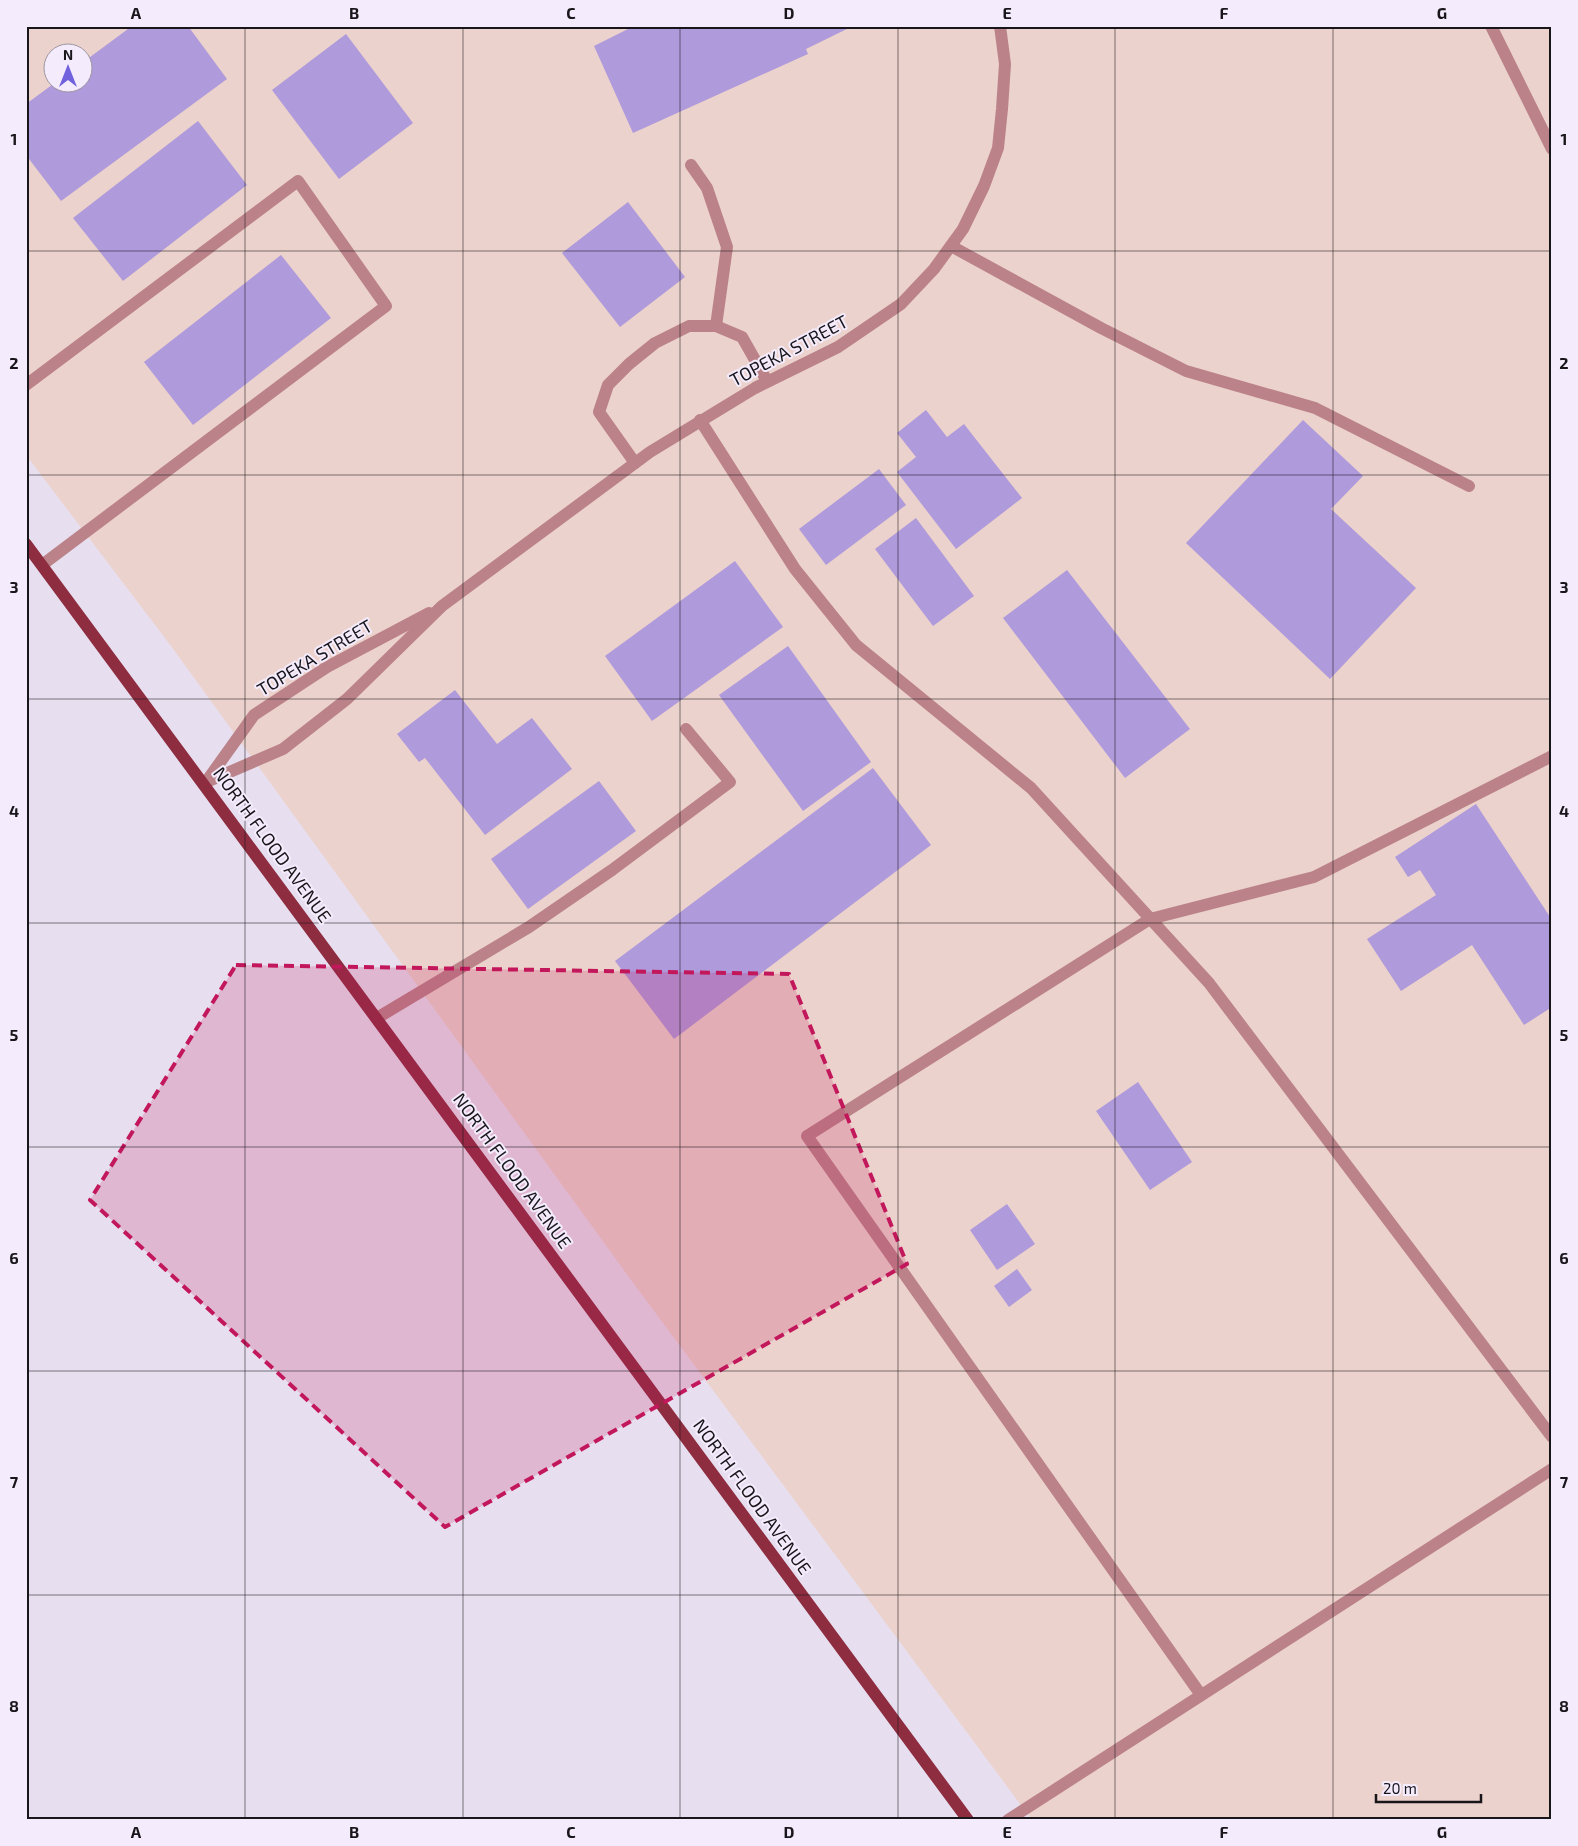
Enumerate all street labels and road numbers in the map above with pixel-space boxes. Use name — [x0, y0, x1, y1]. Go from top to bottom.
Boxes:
street label: TOPEKA STREET — [726, 309, 852, 390]
street label: TOPEKA STREET — [253, 614, 377, 700]
street label: NORTH FLOOD AVENUE — [209, 762, 337, 926]
street label: NORTH FLOOD AVENUE — [449, 1088, 577, 1252]
street label: NORTH FLOOD AVENUE — [689, 1414, 817, 1578]

